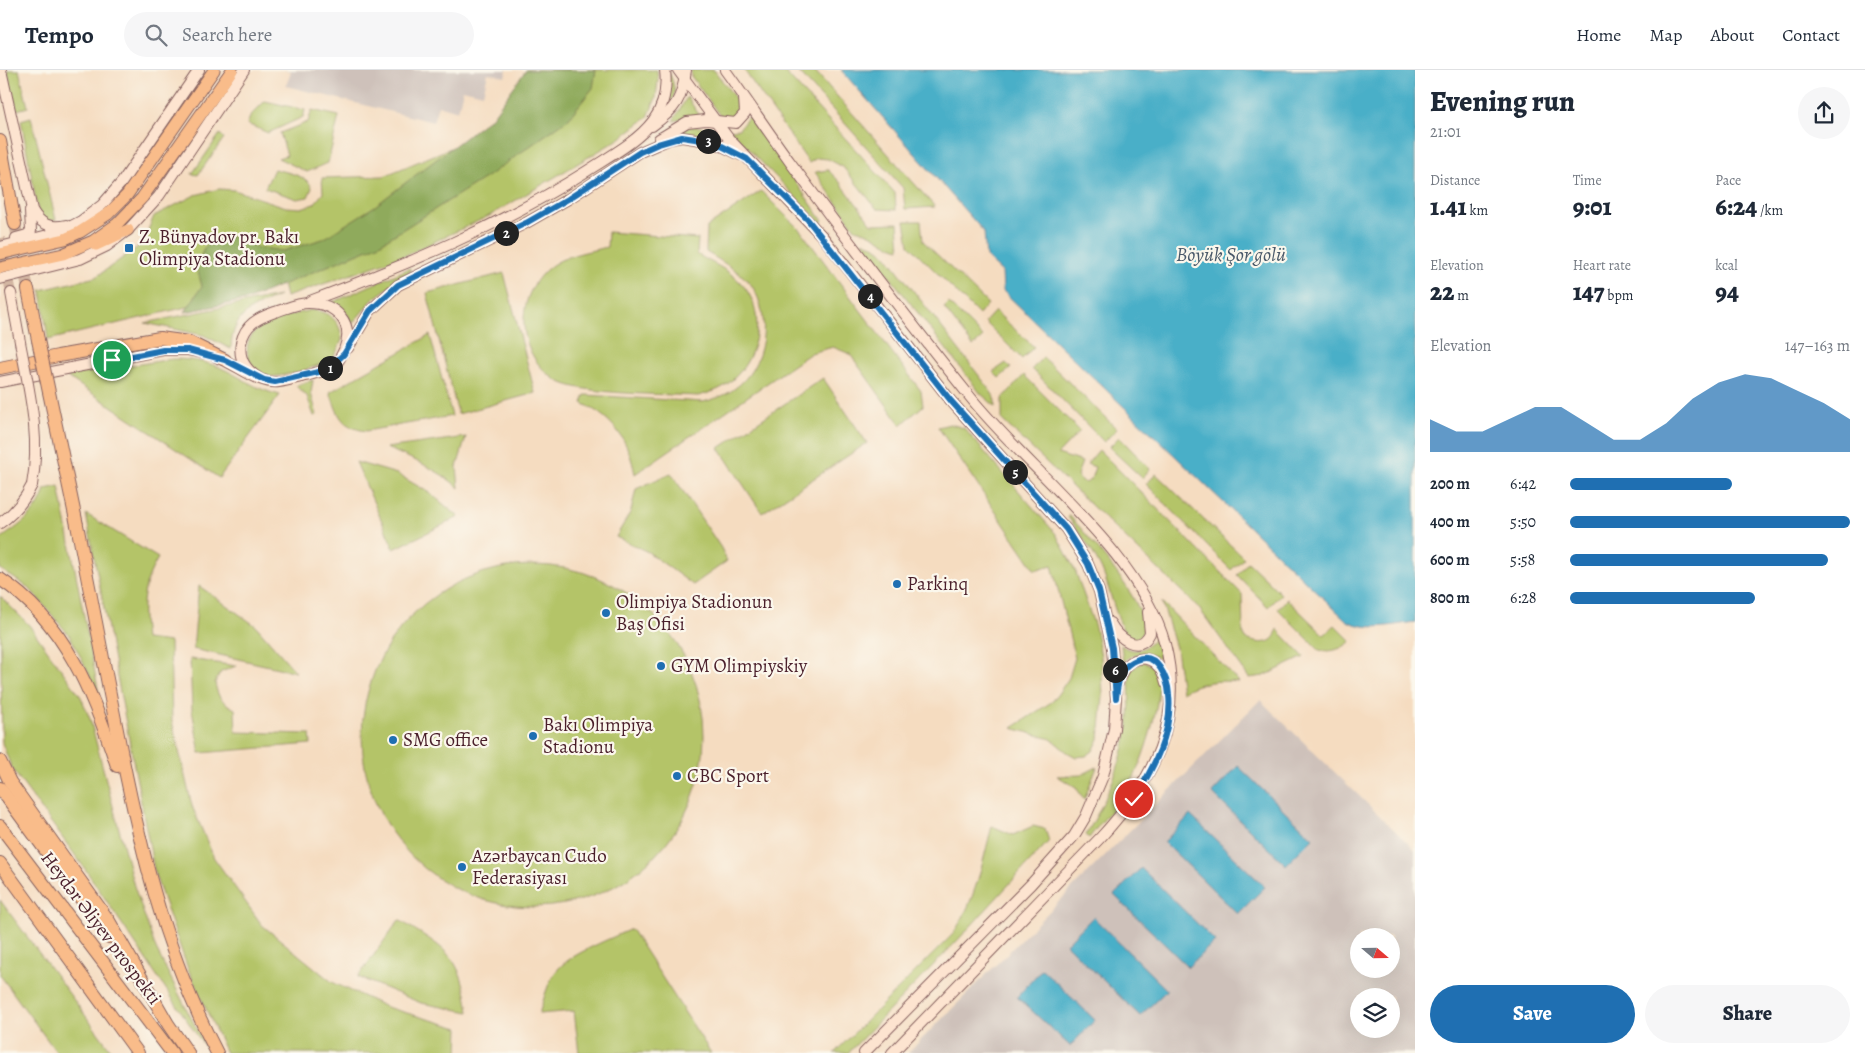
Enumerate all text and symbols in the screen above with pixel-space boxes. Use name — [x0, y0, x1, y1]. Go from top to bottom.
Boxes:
search box — [124, 12, 474, 57]
text: Tempo — [25, 19, 94, 51]
icon: search — [142, 21, 170, 49]
text: Search here — [182, 22, 272, 48]
text: Home — [1576, 23, 1621, 47]
text: Map — [1649, 23, 1682, 47]
text: About — [1710, 23, 1754, 47]
text: Contact — [1782, 23, 1840, 47]
text: Evening run — [1430, 83, 1575, 121]
button: share — [1798, 87, 1850, 139]
text: 21:01 — [1430, 121, 1461, 143]
pin: 3 — [696, 128, 720, 154]
text: 3 — [705, 132, 712, 151]
text: Distance — [1430, 171, 1480, 190]
text: Time — [1573, 171, 1602, 190]
text: Pace — [1715, 171, 1741, 190]
text: 1.41 — [1430, 190, 1467, 224]
text: 9:01 — [1573, 190, 1612, 224]
text: 6:24 — [1715, 190, 1757, 224]
text: km — [1467, 201, 1488, 220]
text: /km — [1757, 201, 1783, 220]
pin: 2 — [494, 220, 518, 246]
place label: Z. Bünyadov pr. Bakı Olimpiya Stadionu — [139, 224, 299, 272]
text: 2 — [503, 224, 510, 243]
water label: Böyük Şor gölü — [1176, 241, 1286, 268]
marker: Z. Bünyadov pr. Bakı Olimpiya Stadionu — [123, 242, 135, 254]
text: Elevation — [1430, 256, 1484, 275]
text: Heart rate — [1573, 256, 1631, 275]
text: kcal — [1715, 256, 1738, 275]
text: 22 — [1430, 275, 1454, 309]
text: 147 — [1573, 275, 1605, 309]
text: 94 — [1715, 275, 1739, 309]
pin: 4 — [858, 284, 882, 308]
text: m — [1454, 286, 1469, 305]
text: bpm — [1605, 286, 1633, 305]
text: 4 — [867, 287, 874, 306]
text: Elevation — [1430, 335, 1491, 357]
text: 147–163 m — [1785, 335, 1850, 357]
pin — [91, 339, 133, 381]
icon: arrive — [98, 346, 126, 374]
pin: 1 — [318, 356, 342, 380]
text: 1 — [328, 359, 333, 378]
pin: 5 — [1002, 460, 1028, 484]
text: 5 — [1013, 463, 1018, 482]
text: 200 m — [1430, 473, 1470, 495]
text: 6:42 — [1510, 473, 1536, 495]
text: 400 m — [1430, 511, 1470, 533]
text: 5:50 — [1510, 511, 1536, 533]
text: 600 m — [1430, 549, 1470, 571]
text: 5:58 — [1510, 549, 1535, 571]
place label: Parkinq — [907, 571, 968, 597]
marker: Parkinq — [891, 578, 903, 590]
text: 800 m — [1430, 587, 1470, 609]
text: 6:28 — [1510, 587, 1537, 609]
place label: Olimpiya Stadionun Baş Ofisi — [616, 589, 772, 637]
marker: Olimpiya Stadionun Baş Ofisi — [600, 607, 612, 619]
place label: GYM Olimpiyskiy — [671, 653, 808, 679]
pin: 6 — [1102, 658, 1128, 682]
marker: GYM Olimpiyskiy — [655, 660, 667, 672]
text: 6 — [1112, 661, 1119, 680]
place label: Bakı Olimpiya Stadionu — [543, 712, 653, 760]
place label: SMG office — [403, 727, 488, 753]
marker: Bakı Olimpiya Stadionu — [527, 730, 539, 742]
marker: SMG office — [387, 734, 399, 746]
place label: CBC Sport — [687, 763, 769, 789]
marker: CBC Sport — [671, 770, 683, 782]
pin — [1113, 778, 1155, 820]
icon: check — [1120, 785, 1148, 813]
place label: Azərbaycan Cudo Federasiyası — [471, 843, 607, 891]
street label: Heydər Əliyev prospekti — [35, 846, 167, 1010]
marker: Azərbaycan Cudo Federasiyası — [456, 861, 468, 873]
north arrow — [1350, 928, 1400, 978]
map controls — [1350, 928, 1400, 1038]
button: Save — [1430, 985, 1635, 1043]
button: Share — [1645, 985, 1850, 1043]
button: layers — [1350, 988, 1400, 1038]

